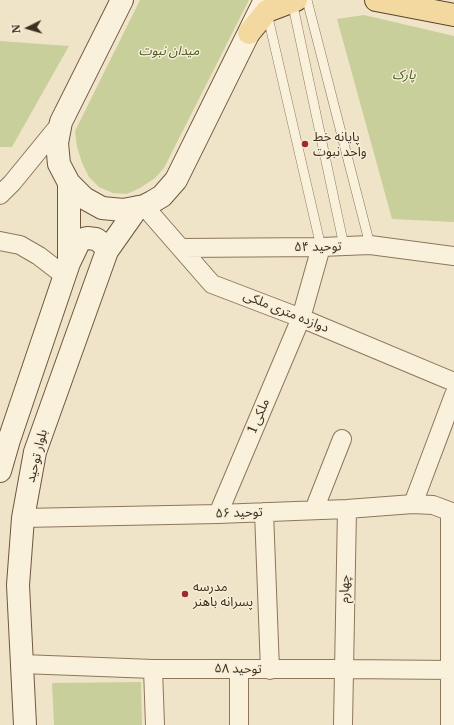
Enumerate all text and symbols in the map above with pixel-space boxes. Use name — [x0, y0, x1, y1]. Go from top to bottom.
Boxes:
north arrow — [8, 8, 48, 48]
text: N — [9, 24, 23, 34]
park label: میدان نبوت — [139, 43, 199, 59]
park label: پارک — [392, 67, 416, 83]
place label: پایانه خط واحد نبوت — [313, 129, 367, 160]
marker: پایانه خط واحد نبوت — [300, 139, 310, 149]
street label: توحید ۵۴ — [294, 239, 342, 255]
street label: دوازده متری ملکی — [241, 288, 331, 336]
street label: ملکی 1 — [245, 396, 273, 436]
street label: بلوار توحید — [23, 428, 51, 484]
street label: توحید ۵۶ — [215, 504, 263, 522]
street label: چهارم — [337, 575, 353, 603]
place label: مدرسه پسرانه باهنر — [193, 579, 253, 610]
marker: مدرسه پسرانه باهنر — [180, 589, 190, 599]
street label: توحید ۵۸ — [214, 661, 262, 677]

